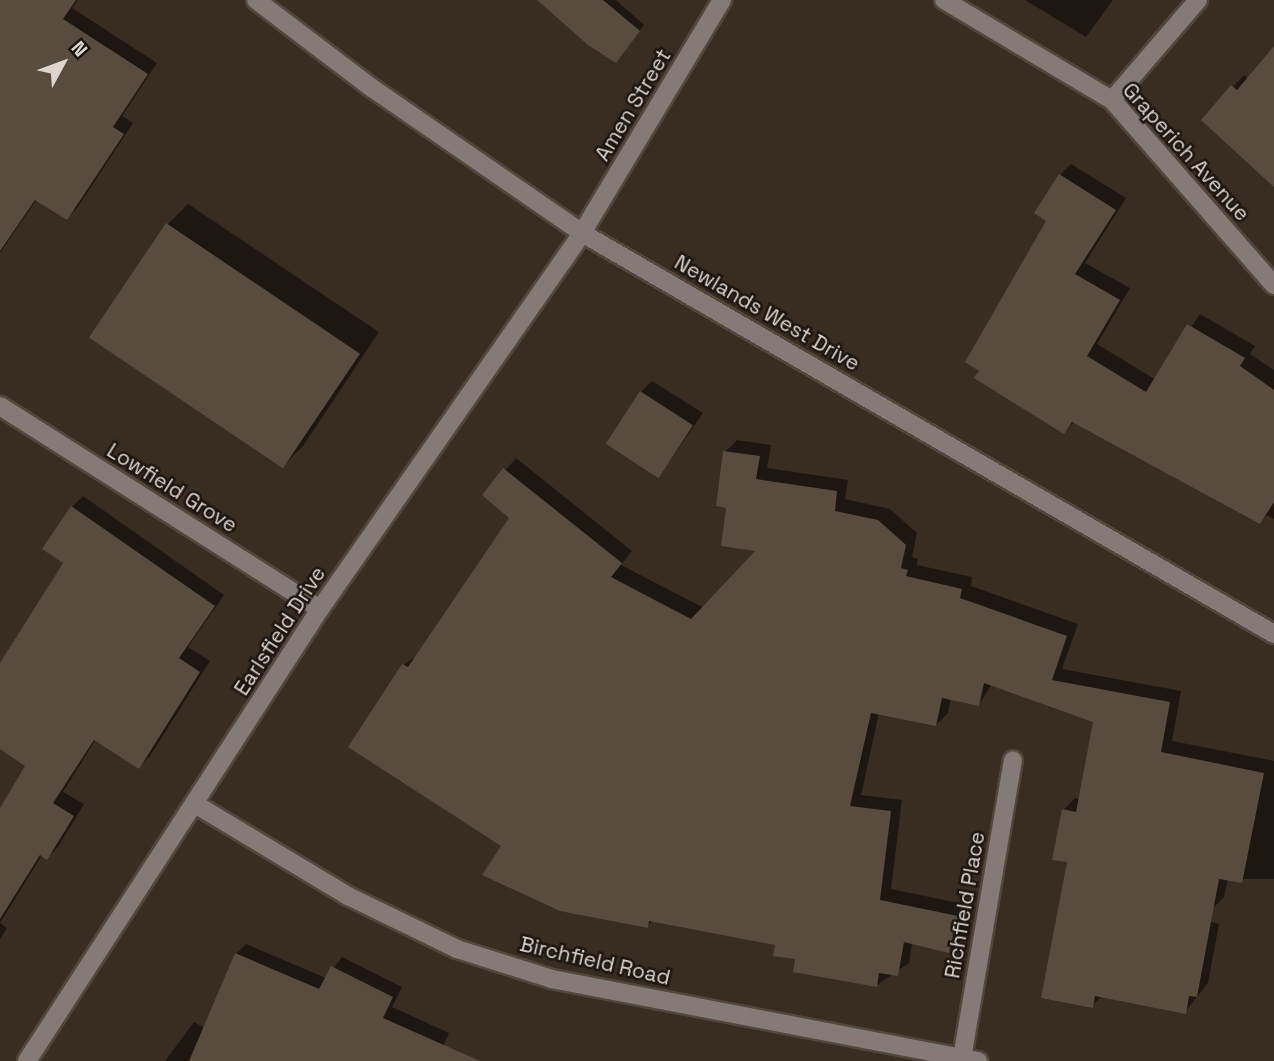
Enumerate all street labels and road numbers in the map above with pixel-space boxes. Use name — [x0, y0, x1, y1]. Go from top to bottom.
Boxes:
street label: Amen Street — [590, 44, 676, 166]
street label: Graperich Avenue — [1117, 78, 1255, 226]
street label: Newlands West Drive — [670, 250, 864, 376]
street label: Lowfield Grove — [102, 438, 242, 538]
street label: Earlsfield Drive — [229, 562, 331, 700]
street label: Richfield Place — [940, 830, 990, 980]
street label: Birchfield Road — [517, 931, 673, 991]

